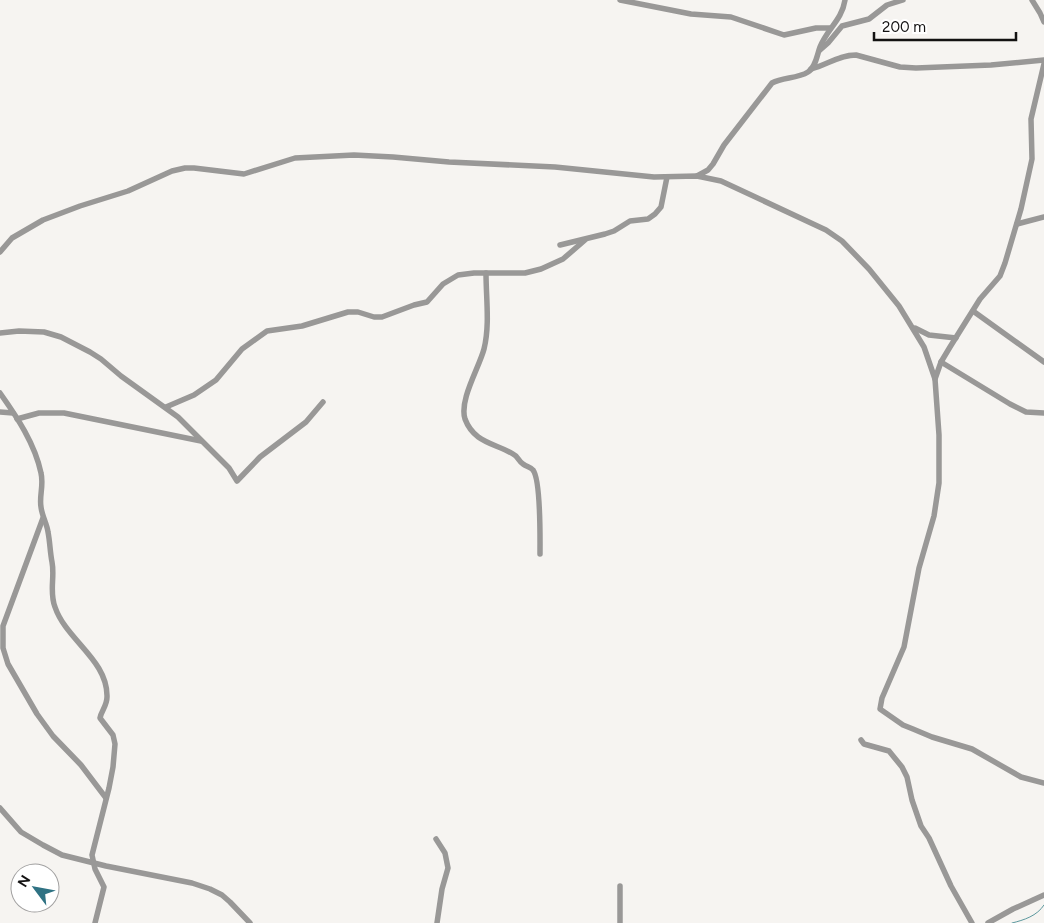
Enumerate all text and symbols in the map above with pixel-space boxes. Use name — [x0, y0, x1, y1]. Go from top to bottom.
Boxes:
scale bar — [874, 10, 1016, 42]
text: 200 m — [882, 18, 926, 36]
north arrow — [10, 863, 60, 913]
text: N — [14, 872, 34, 890]

